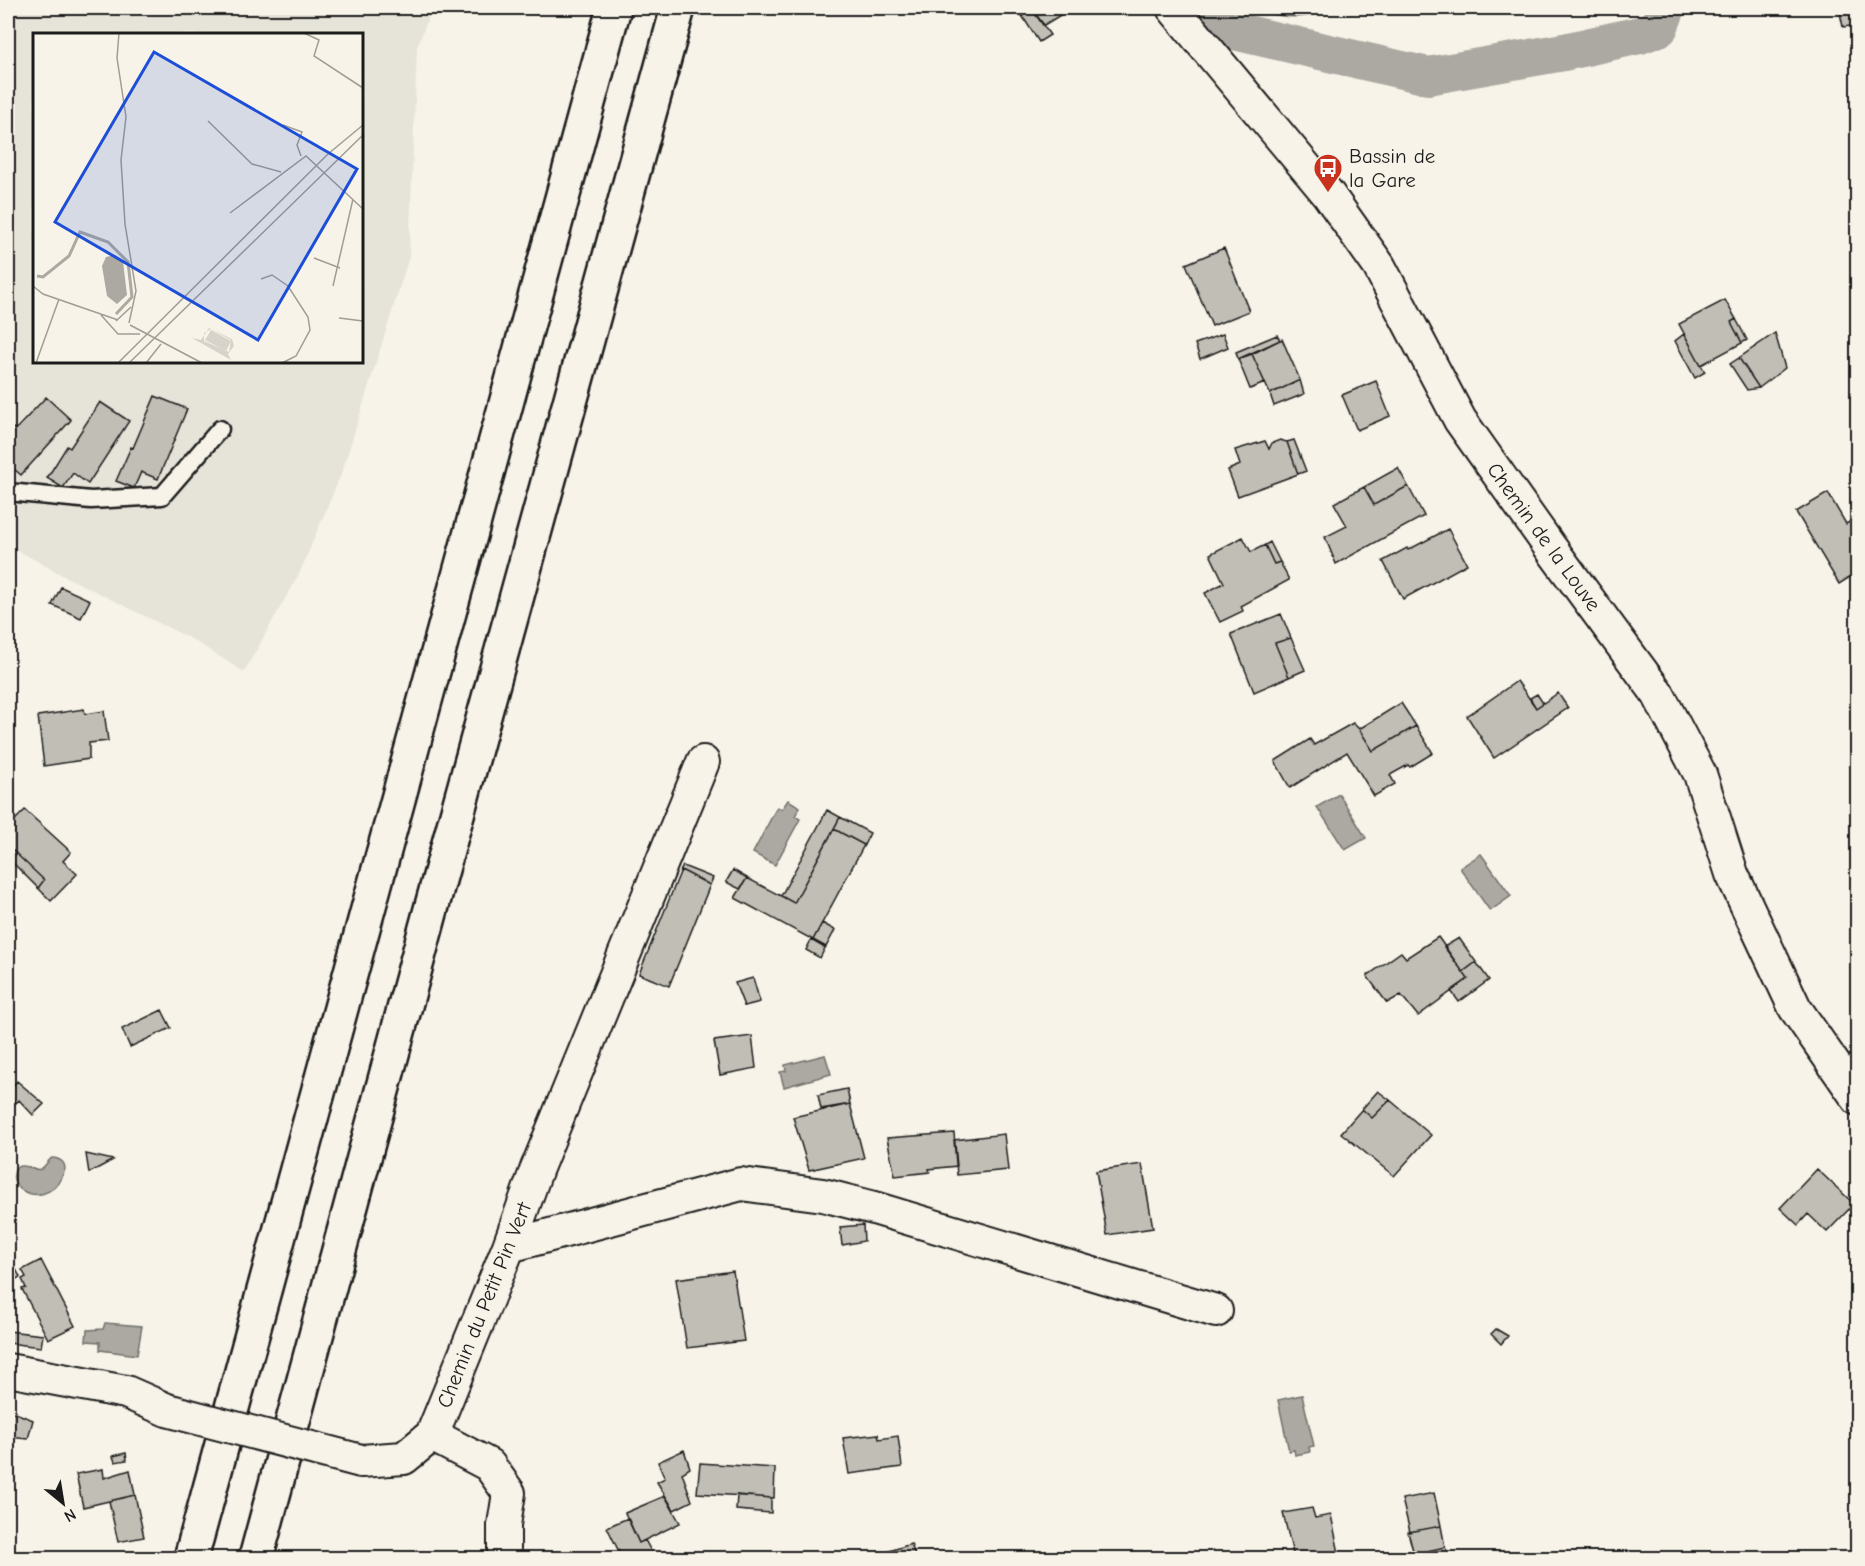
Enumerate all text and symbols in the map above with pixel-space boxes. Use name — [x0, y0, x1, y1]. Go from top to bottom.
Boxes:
inset map — [33, 33, 363, 363]
place label: Bassin de la Gare — [1349, 144, 1435, 192]
bus stop icon: Bassin de la Gare — [1312, 152, 1344, 194]
street label: Chemin de la Louve — [1482, 458, 1606, 616]
street label: Chemin du Petit Pin Vert — [432, 1198, 537, 1411]
north arrow — [33, 1473, 93, 1533]
text: N — [61, 1505, 79, 1526]

